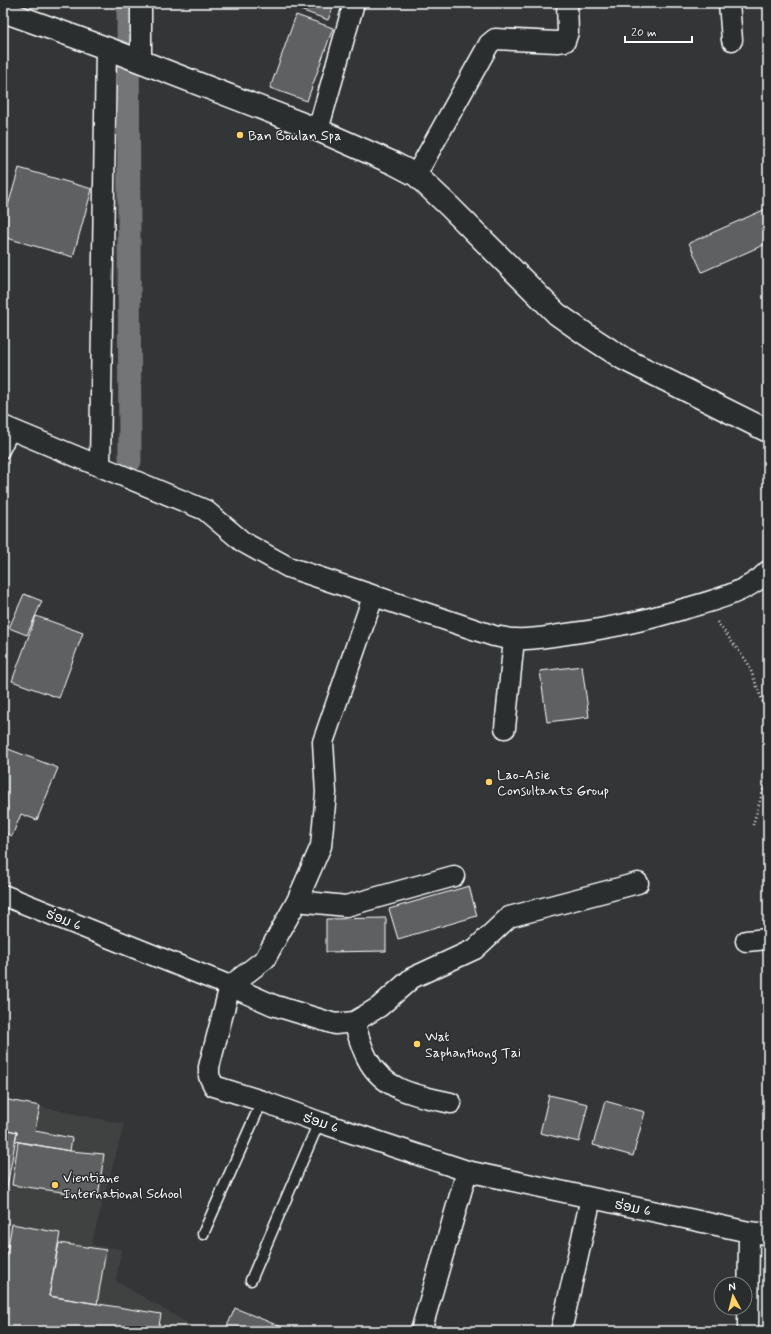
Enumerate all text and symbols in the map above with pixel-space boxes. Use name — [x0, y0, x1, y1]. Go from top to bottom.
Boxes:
scale bar — [625, 18, 692, 44]
text: 20 m — [631, 25, 657, 41]
place label: Ban Boulan Spa — [248, 127, 341, 145]
marker: Ban Boulan Spa — [235, 130, 245, 140]
place label: Lao-Asie Consultants Group — [497, 766, 609, 800]
marker: Lao-Asie Consultants Group — [484, 777, 494, 787]
street label: ຮ່ອມ 6 — [43, 905, 84, 935]
place label: Wat Saphanthong Tai — [425, 1028, 521, 1064]
marker: Wat Saphanthong Tai — [412, 1039, 422, 1049]
street label: ຮ່ອມ 6 — [300, 1108, 341, 1137]
place label: Vientiane International School — [63, 1169, 183, 1203]
marker: Vientiane International School — [50, 1180, 60, 1190]
street label: ຮ່ອມ 6 — [613, 1195, 653, 1221]
north arrow — [713, 1276, 753, 1316]
text: N — [727, 1280, 736, 1294]

